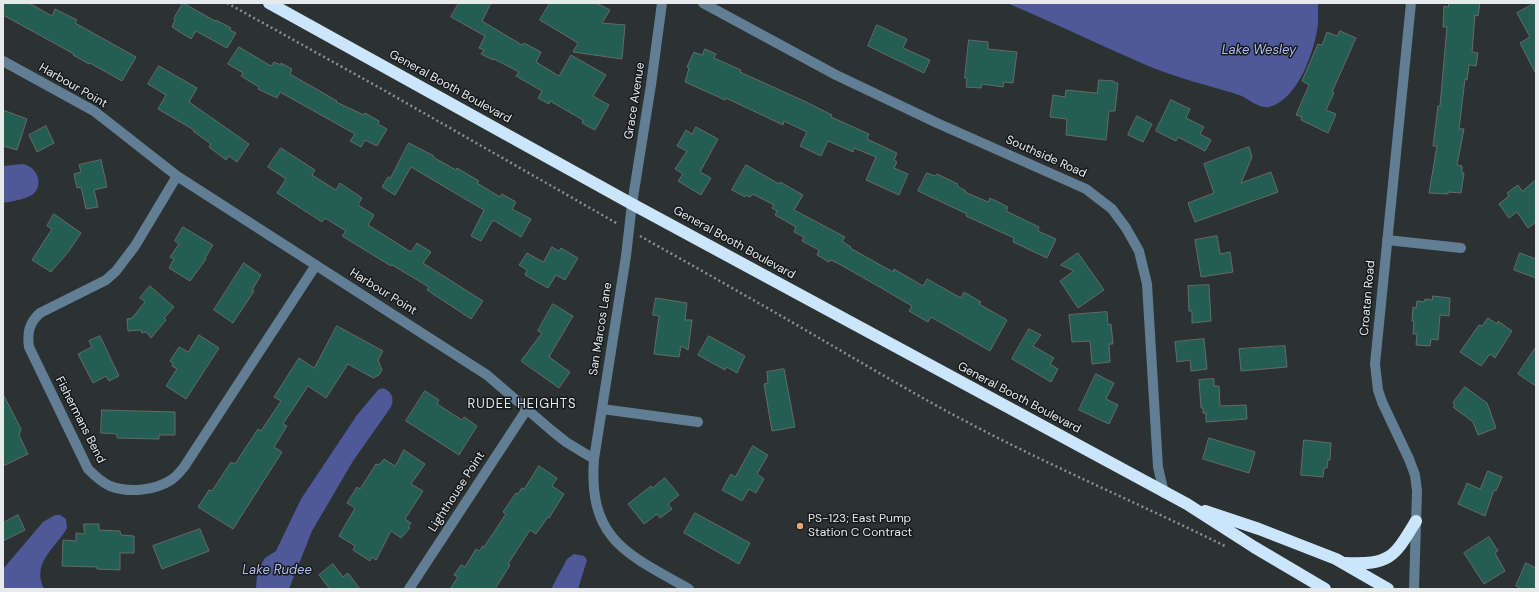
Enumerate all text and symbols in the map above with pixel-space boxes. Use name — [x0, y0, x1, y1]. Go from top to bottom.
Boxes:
water label: Lake Wesley — [1222, 43, 1296, 59]
street label: General Booth Boulevard — [386, 47, 514, 127]
street label: Harbour Point — [36, 61, 110, 111]
street label: Grace Avenue — [622, 61, 648, 141]
street label: Southside Road — [1003, 133, 1089, 181]
street label: General Booth Boulevard — [670, 203, 798, 283]
street label: Croatan Road — [1358, 260, 1378, 336]
street label: Harbour Point — [347, 266, 419, 318]
street label: San Marcos Lane — [587, 281, 615, 377]
street label: General Booth Boulevard — [955, 359, 1083, 437]
street label: Fishermans Bend — [52, 374, 108, 466]
district label: RUDEE HEIGHTS — [468, 397, 576, 413]
street label: Lighthouse Point — [426, 449, 488, 535]
place label: PS-123; East Pump Station C Contract — [808, 512, 912, 540]
marker: PS-123; East Pump Station C Contract — [795, 521, 805, 531]
water label: Lake Rudee — [242, 563, 312, 579]

